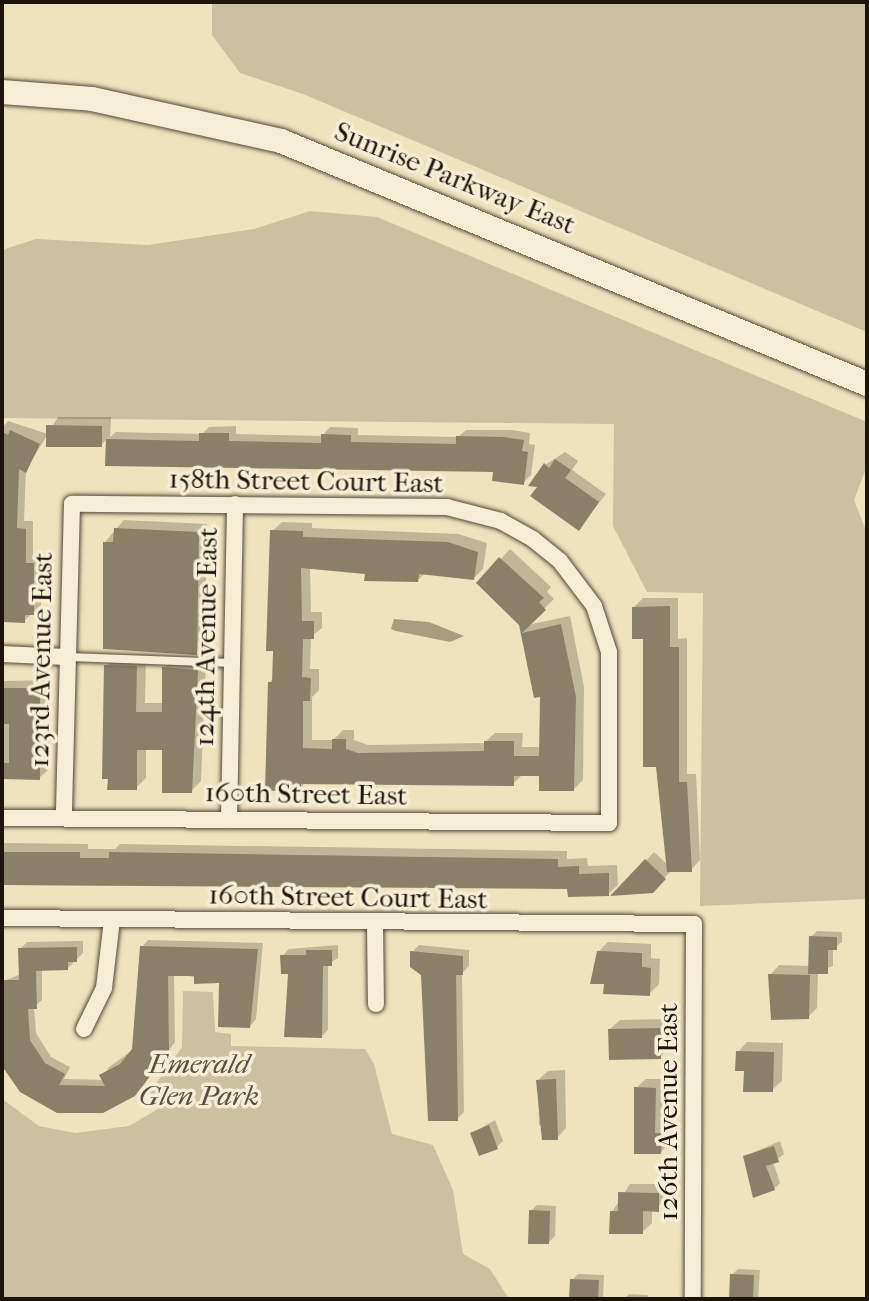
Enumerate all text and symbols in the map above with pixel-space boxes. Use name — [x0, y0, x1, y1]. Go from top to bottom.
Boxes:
street label: Sunrise Parkway East — [330, 114, 580, 242]
street label: 158th Street Court East — [168, 462, 444, 500]
street label: 124th Avenue East — [187, 527, 225, 747]
street label: 123rd Avenue East — [22, 552, 60, 768]
street label: 160th Street East — [204, 775, 408, 813]
street label: 160th Street Court East — [208, 878, 488, 916]
street label: 126th Avenue East — [651, 1003, 685, 1221]
park label: Emerald Glen Park — [139, 1047, 259, 1113]

